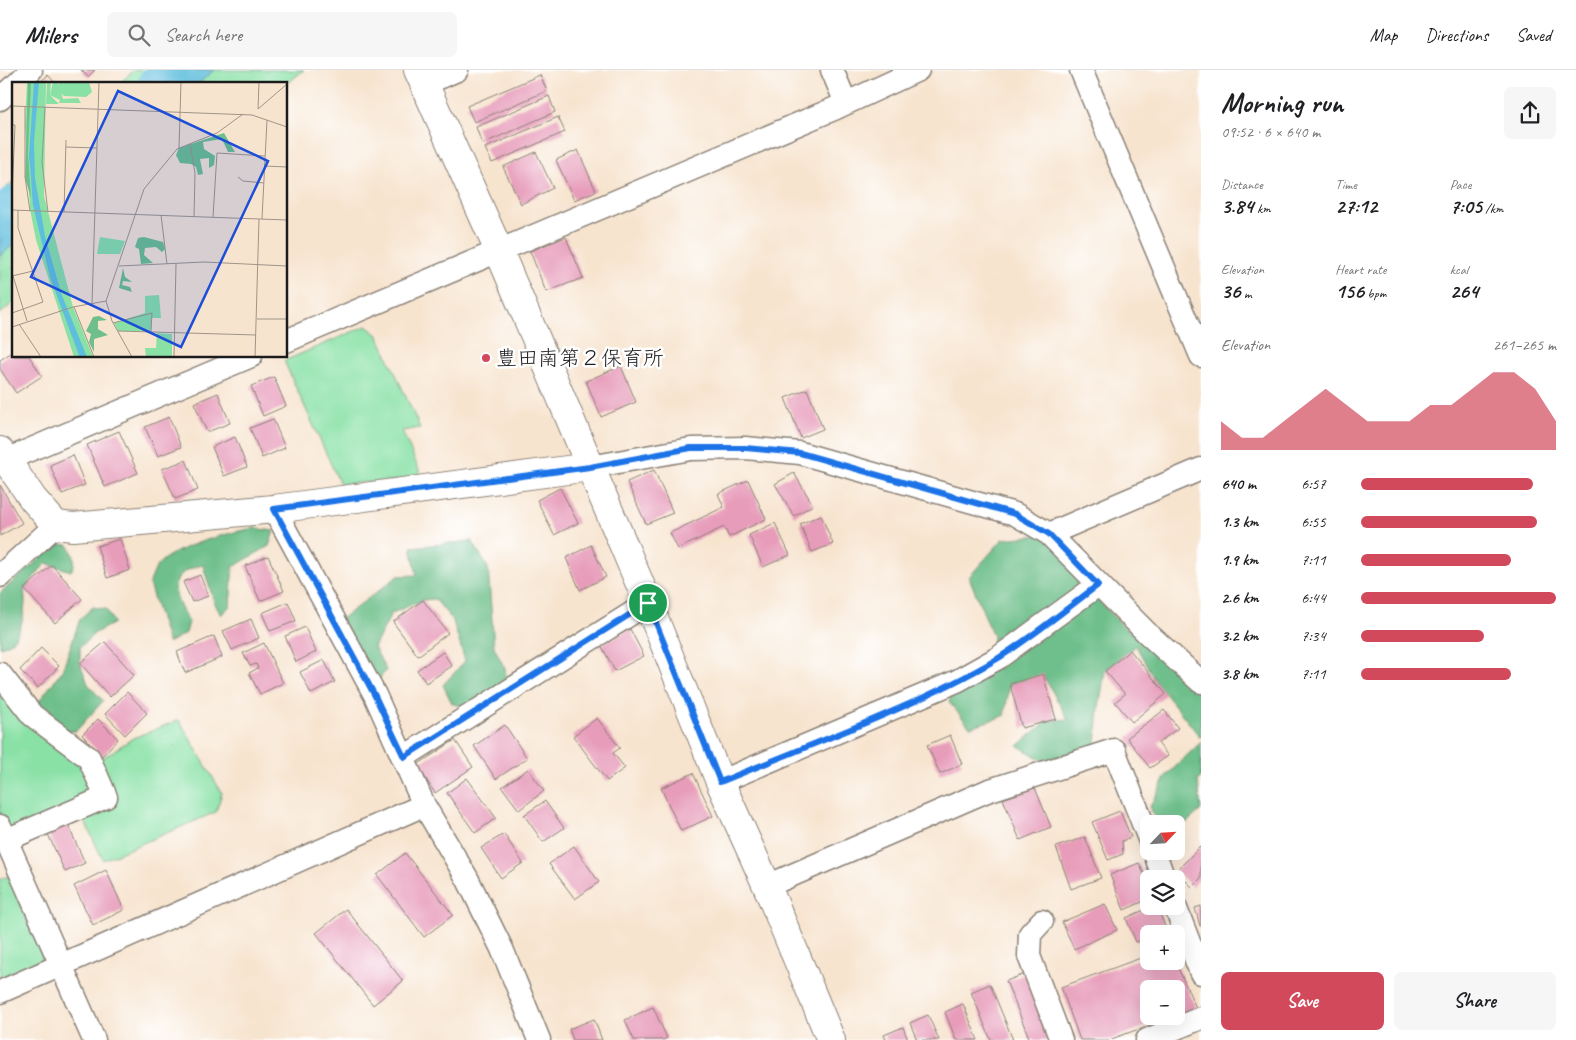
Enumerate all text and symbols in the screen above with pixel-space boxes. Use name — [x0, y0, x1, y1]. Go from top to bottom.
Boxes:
search box — [107, 12, 457, 57]
text: Milers — [25, 20, 77, 50]
icon: search — [125, 21, 153, 49]
text: Search here — [165, 23, 242, 47]
text: Map — [1370, 24, 1397, 46]
text: Directions — [1425, 24, 1488, 46]
text: Saved — [1516, 24, 1551, 46]
inset map — [12, 82, 288, 358]
text: Morning run — [1221, 85, 1343, 120]
button: share — [1504, 87, 1556, 139]
text: 09:52 · 6 × 640 m — [1221, 122, 1320, 142]
text: Distance — [1221, 176, 1263, 193]
text: Time — [1335, 176, 1357, 193]
text: Pace — [1450, 176, 1471, 193]
text: 3.84 — [1221, 193, 1254, 219]
text: 27:12 — [1335, 193, 1377, 219]
text: 7:05 — [1450, 193, 1482, 219]
text: km — [1254, 200, 1271, 217]
text: /km — [1482, 200, 1503, 217]
text: Elevation — [1221, 261, 1264, 278]
text: Heart rate — [1335, 261, 1386, 278]
text: kcal — [1450, 261, 1468, 278]
text: 36 — [1221, 278, 1240, 304]
text: 156 — [1335, 278, 1364, 304]
text: 264 — [1450, 278, 1478, 304]
text: m — [1240, 285, 1252, 302]
text: bpm — [1364, 285, 1386, 302]
text: Elevation — [1221, 335, 1270, 355]
text: 261–265 m — [1493, 335, 1556, 355]
place label: 豊田南第２保育所 — [496, 345, 664, 371]
marker: 豊田南第２保育所 — [480, 352, 492, 364]
text: 640 m — [1221, 474, 1256, 494]
text: 6:57 — [1301, 474, 1326, 494]
text: 1.3 km — [1221, 512, 1258, 532]
text: 6:55 — [1301, 512, 1326, 532]
text: 1.9 km — [1221, 550, 1258, 570]
text: 7:11 — [1301, 550, 1326, 570]
pin — [627, 582, 669, 624]
text: 2.6 km — [1221, 588, 1259, 608]
text: 6:44 — [1301, 588, 1326, 608]
icon: arrive — [634, 589, 662, 617]
text: 3.2 km — [1221, 626, 1258, 646]
text: 7:34 — [1301, 626, 1326, 646]
text: 3.8 km — [1221, 664, 1258, 684]
text: 7:11 — [1301, 664, 1326, 684]
north arrow — [1140, 815, 1185, 860]
map controls — [1140, 815, 1185, 1025]
button: layers — [1140, 870, 1185, 915]
button: + — [1140, 925, 1185, 970]
button: Save — [1221, 972, 1384, 1030]
button: Share — [1394, 972, 1556, 1030]
button: − — [1140, 980, 1185, 1025]

